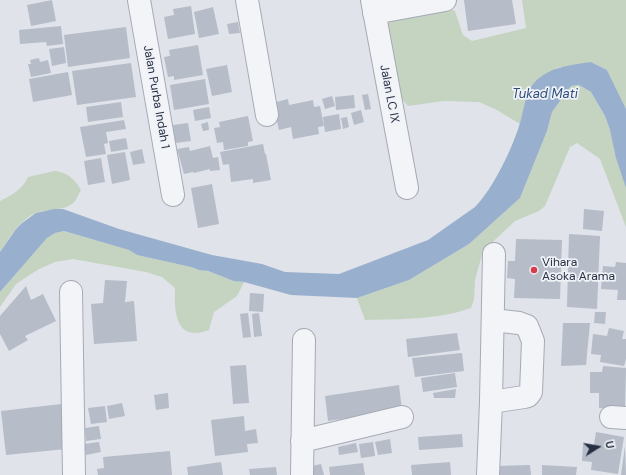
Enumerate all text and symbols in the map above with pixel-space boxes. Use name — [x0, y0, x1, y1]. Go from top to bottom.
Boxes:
street label: Jalan Purba Indah 1 — [140, 44, 172, 150]
street label: Jalan LC IX — [376, 64, 402, 124]
water label: Tukad Mati — [512, 87, 578, 103]
place label: Vihara Asoka Arama — [542, 256, 615, 284]
marker: Vihara Asoka Arama — [529, 265, 539, 275]
north arrow — [578, 427, 618, 467]
text: U — [602, 440, 617, 450]

